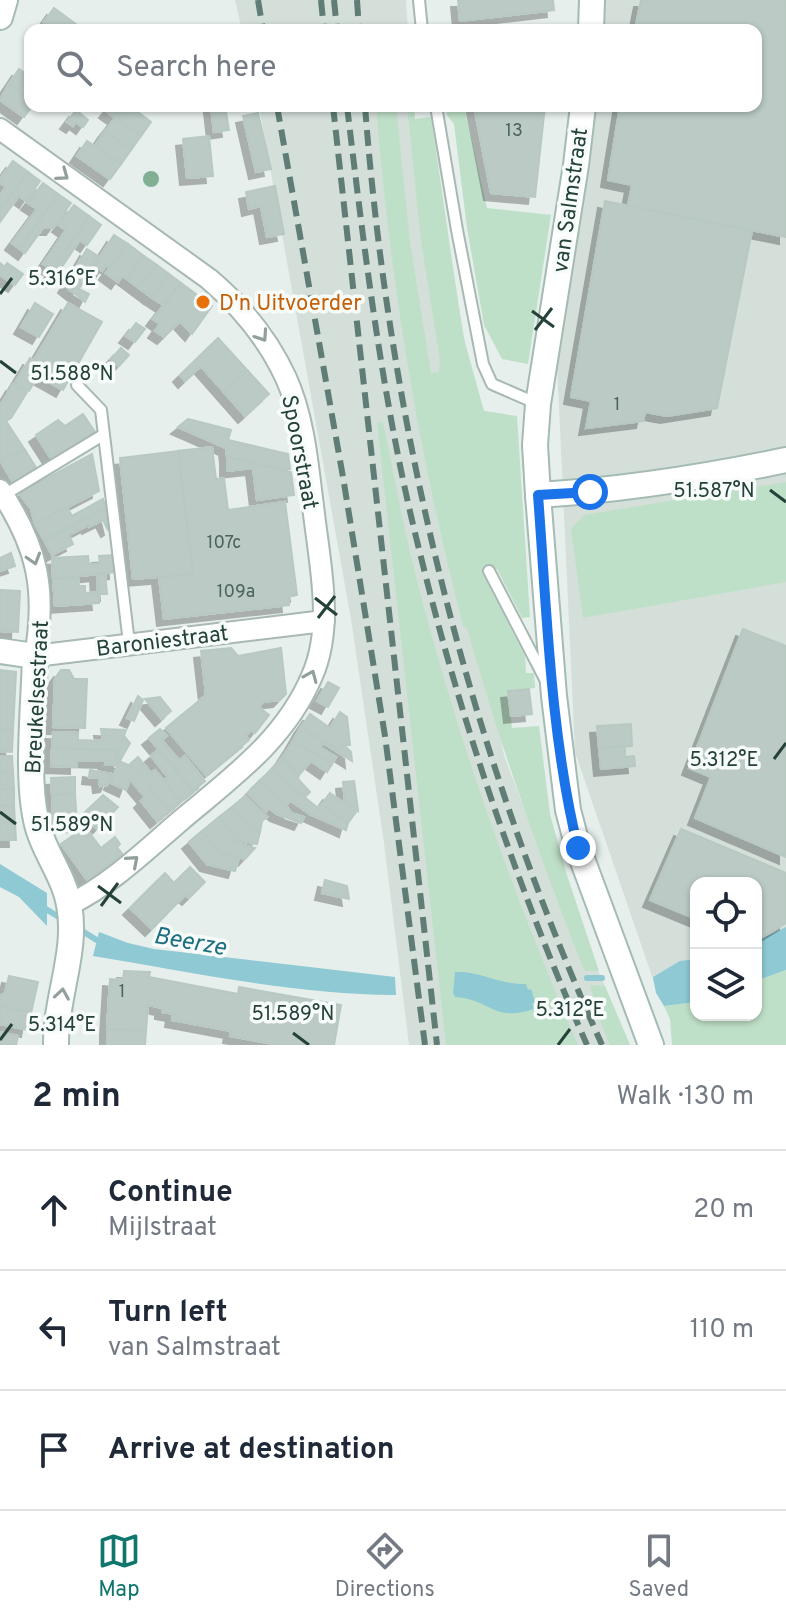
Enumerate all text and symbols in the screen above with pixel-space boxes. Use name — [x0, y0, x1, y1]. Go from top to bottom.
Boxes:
search box — [24, 24, 762, 112]
icon: search — [52, 46, 96, 90]
text: Search here — [116, 50, 276, 87]
house number: 13 — [505, 120, 523, 143]
street label: van Salmstraat — [548, 126, 595, 275]
one-way arrow — [55, 165, 69, 180]
text: 5.316°E — [28, 267, 96, 293]
place label: D'n Uitvoerder — [219, 291, 362, 318]
marker: D'n Uitvoerder — [194, 293, 212, 311]
one-way arrow — [252, 327, 267, 341]
text: 51.588°N — [30, 362, 114, 388]
street label: Spoorstraat — [274, 393, 323, 512]
house number: 1 — [614, 394, 620, 417]
route start — [572, 474, 608, 510]
text: 51.587°N — [673, 479, 755, 505]
house number: 107c — [207, 532, 241, 555]
one-way arrow — [25, 552, 41, 566]
house number: 109a — [217, 581, 255, 604]
street label: Breukelsestraat — [21, 620, 56, 775]
street label: Baroniestraat — [95, 621, 230, 664]
one-way arrow — [302, 670, 318, 684]
text: 5.312°E — [690, 748, 758, 774]
text: 51.589°N — [31, 813, 113, 839]
route end — [560, 830, 596, 866]
one-way arrow — [124, 856, 138, 871]
map controls — [690, 877, 762, 1021]
button: locate — [690, 877, 762, 949]
water label: Beerze — [151, 922, 229, 964]
button: layers — [690, 949, 762, 1021]
house number: 1 — [119, 981, 125, 1004]
one-way arrow — [53, 987, 70, 1000]
text: 5.312°E — [536, 998, 604, 1024]
text: 51.589°N — [252, 1002, 334, 1028]
text: 5.314°E — [28, 1013, 96, 1039]
text: 2 min — [32, 1076, 121, 1119]
text: Walk · 130 m — [616, 1081, 754, 1114]
text: Continue — [108, 1175, 233, 1212]
icon: ahead — [32, 1188, 76, 1232]
text: 20 m — [693, 1194, 754, 1227]
text: Mijlstraat — [108, 1212, 217, 1245]
text: Turn left — [108, 1295, 228, 1332]
icon: left — [32, 1308, 76, 1352]
text: 110 m — [690, 1314, 754, 1347]
text: van Salmstraat — [108, 1332, 281, 1365]
icon: arrive — [32, 1428, 76, 1472]
text: Arrive at destination — [108, 1432, 394, 1469]
tab: Map — [97, 1529, 141, 1604]
tab: Directions — [335, 1529, 435, 1604]
tab: Saved — [629, 1529, 689, 1604]

